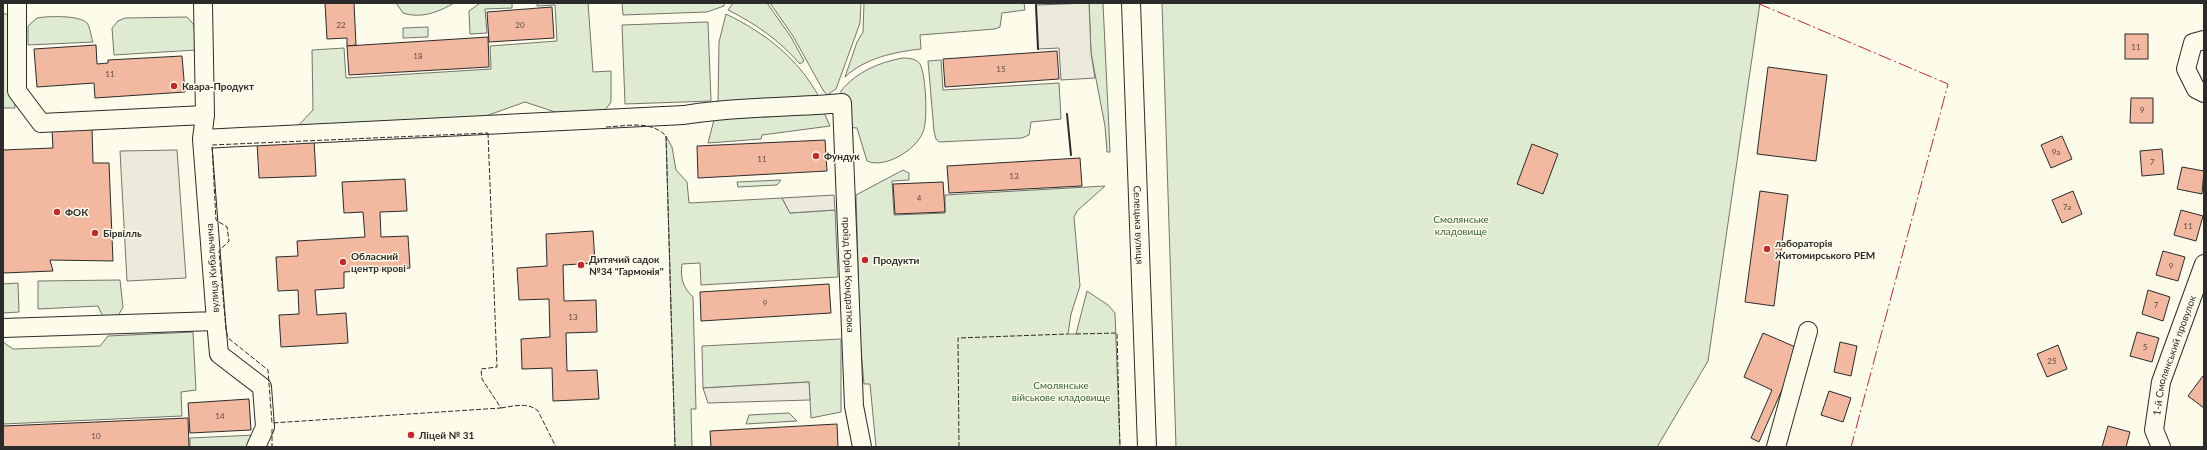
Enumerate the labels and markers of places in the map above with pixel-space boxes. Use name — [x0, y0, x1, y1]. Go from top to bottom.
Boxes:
place label: Квара-Продукт — [182, 80, 255, 92]
marker: Квара-Продукт — [169, 81, 179, 91]
place label: Фундук — [824, 150, 860, 162]
marker: Фундук — [811, 151, 821, 161]
place label: ФОК — [65, 206, 88, 218]
marker: ФОК — [52, 207, 62, 217]
place label: Бірвілль — [103, 227, 142, 239]
marker: Бірвілль — [90, 228, 100, 238]
place label: лабораторія Житомирського РЕМ — [1775, 237, 1875, 261]
marker: лабораторія Житомирського РЕМ — [1762, 244, 1772, 254]
place label: Обласний центр крові — [351, 250, 406, 274]
place label: Дитячий садок №34 "Гармонія" — [589, 253, 664, 277]
place label: Продукти — [873, 254, 920, 266]
marker: Продукти — [860, 255, 870, 265]
marker: Обласний центр крові — [338, 257, 348, 267]
marker: Дитячий садок №34 "Гармонія" — [576, 260, 586, 270]
place label: Ліцей № 31 — [418, 429, 475, 441]
marker: Ліцей № 31 — [406, 430, 416, 440]

